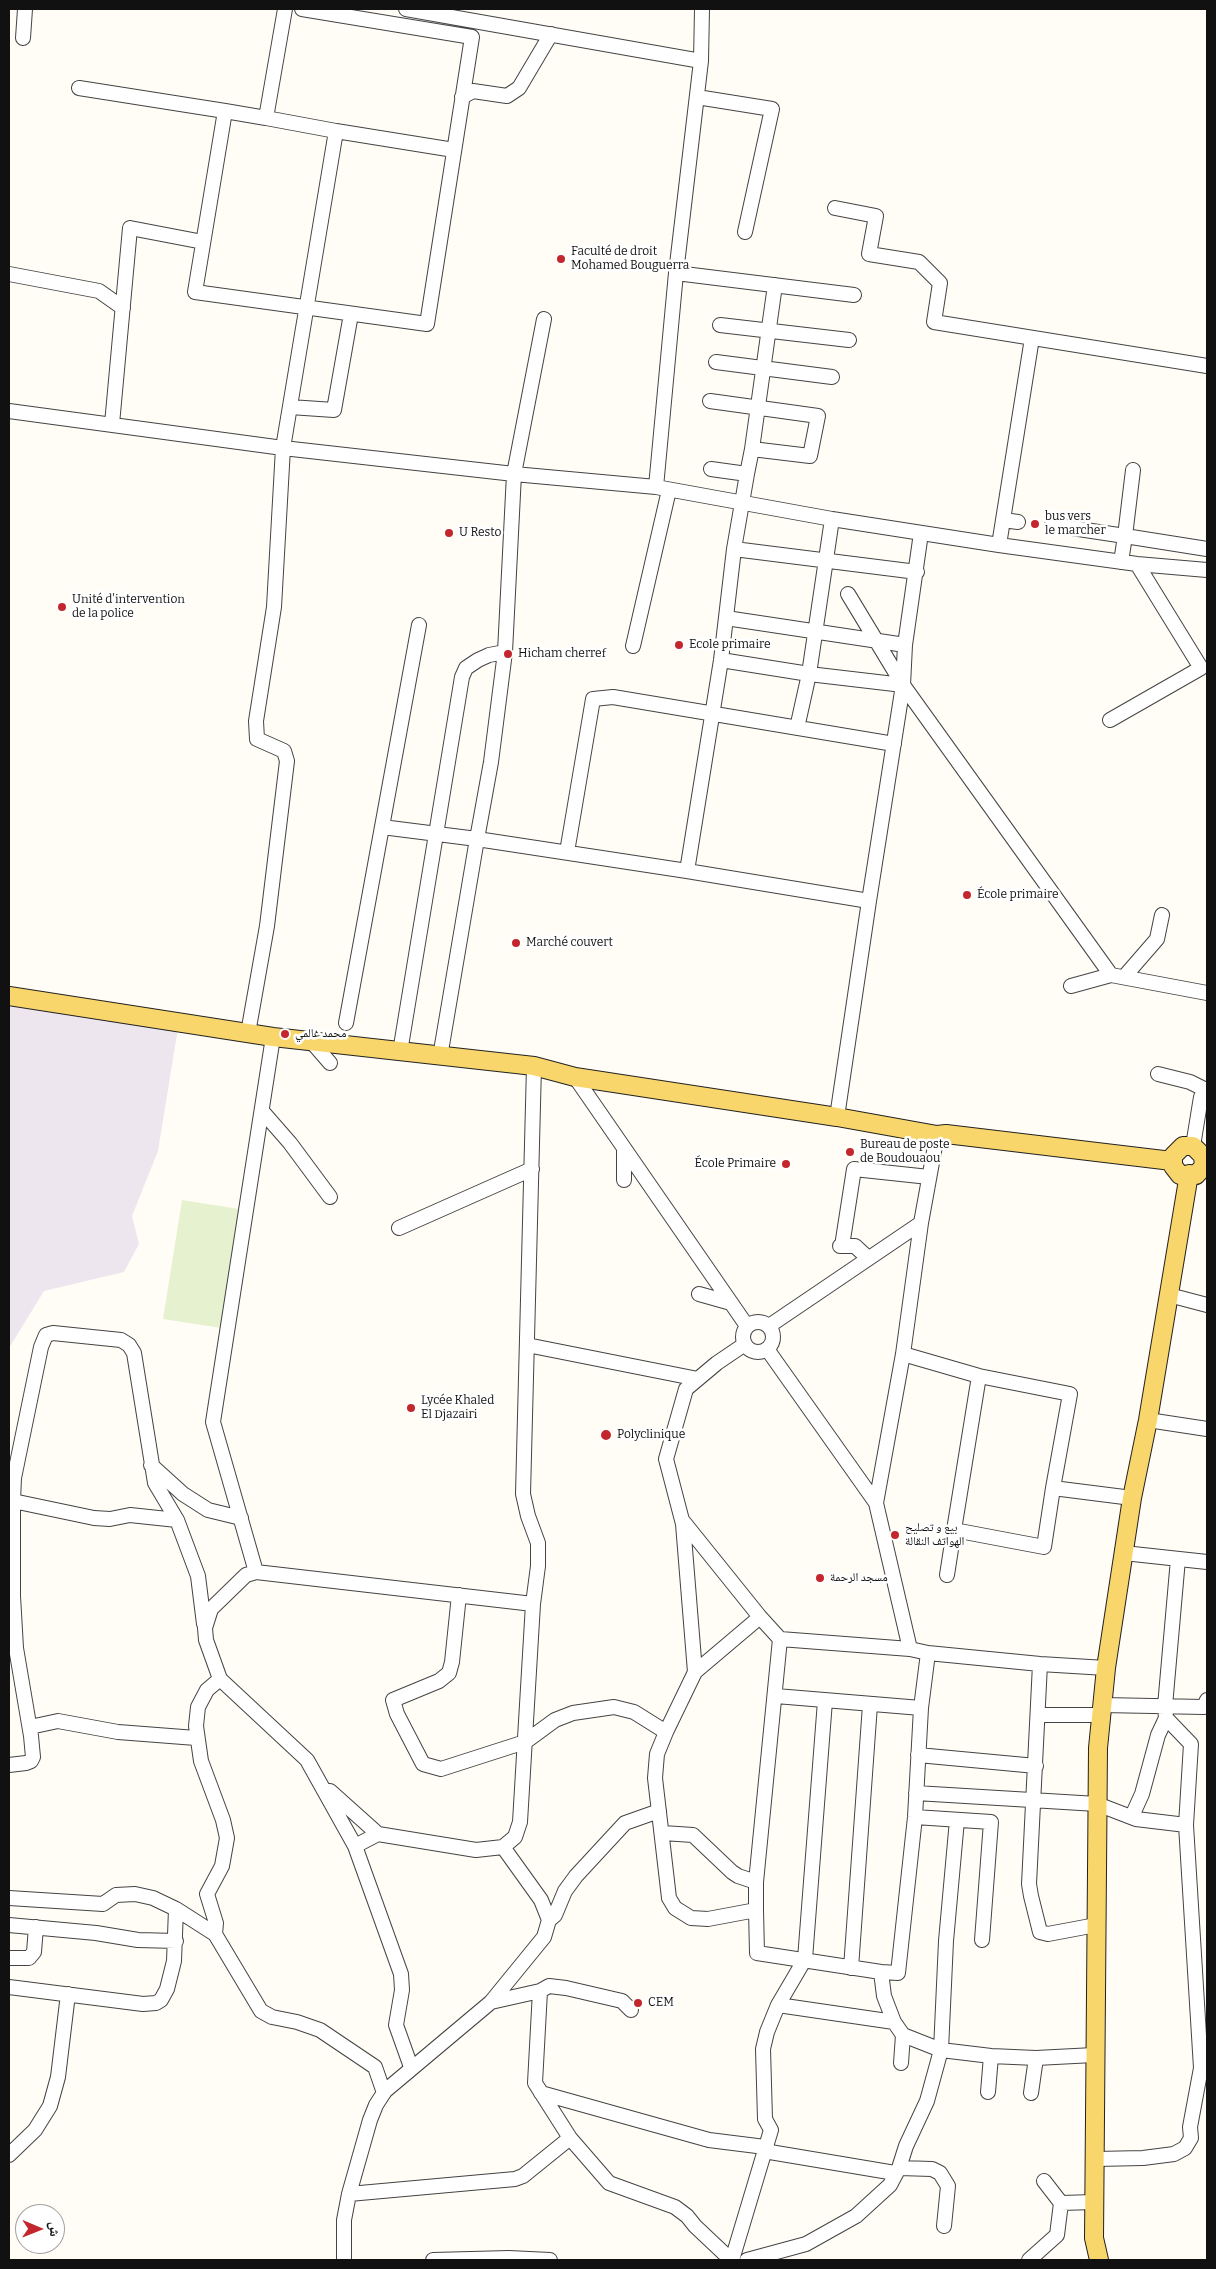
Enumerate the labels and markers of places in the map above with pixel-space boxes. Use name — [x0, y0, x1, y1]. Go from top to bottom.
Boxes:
place label: Faculté de droit Mohamed Bouguerra — [571, 245, 689, 273]
marker: Faculté de droit Mohamed Bouguerra — [555, 253, 567, 265]
place label: bus vers le marcher — [1045, 510, 1106, 538]
marker: bus vers le marcher — [1029, 518, 1041, 530]
place label: U Resto — [459, 526, 501, 540]
marker: U Resto — [443, 527, 455, 539]
place label: Unité d'intervention de la police — [72, 593, 185, 621]
marker: Unité d'intervention de la police — [56, 601, 68, 613]
place label: Ecole primaire — [689, 638, 771, 652]
marker: Ecole primaire — [673, 639, 685, 651]
place label: Hicham cherref — [518, 647, 606, 661]
marker: Hicham cherref — [502, 648, 514, 660]
place label: École primaire — [977, 888, 1059, 902]
marker: École primaire — [961, 889, 973, 901]
place label: Marché couvert — [526, 936, 613, 950]
marker: Marché couvert — [510, 937, 522, 949]
place label: محمد غالمي — [295, 1027, 346, 1041]
marker: محمد غالمي — [279, 1028, 291, 1040]
place label: Bureau de poste de Boudouaou — [860, 1138, 950, 1166]
marker: Bureau de poste de Boudouaou — [844, 1146, 856, 1158]
place label: École Primaire — [695, 1157, 776, 1171]
marker: École Primaire — [780, 1158, 792, 1170]
place label: Lycée Khaled El Djazairi — [421, 1394, 494, 1422]
marker: Lycée Khaled El Djazairi — [405, 1402, 417, 1414]
marker: Polyclinique — [599, 1428, 613, 1442]
place label: Polyclinique — [617, 1428, 685, 1442]
place label: بيع و تصليح الهواتف النقالة — [905, 1521, 964, 1549]
marker: بيع و تصليح الهواتف النقالة — [889, 1529, 901, 1541]
place label: مسجد الرحمة — [830, 1571, 888, 1585]
marker: مسجد الرحمة — [814, 1572, 826, 1584]
place label: CEM — [648, 1996, 674, 2010]
marker: CEM — [632, 1997, 644, 2009]

